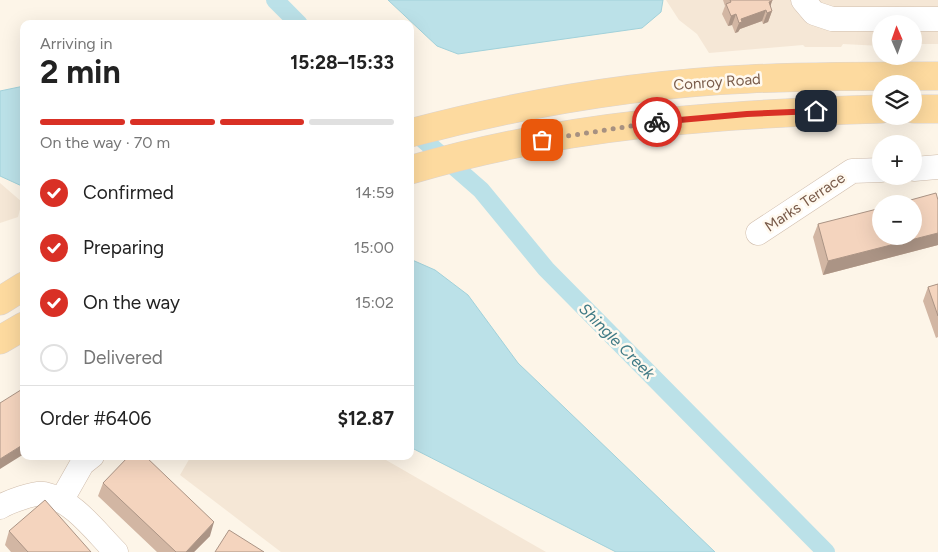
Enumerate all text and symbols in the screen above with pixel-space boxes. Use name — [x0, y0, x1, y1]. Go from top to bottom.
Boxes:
north arrow — [872, 15, 922, 65]
map controls — [872, 15, 922, 245]
text: Arriving in — [40, 34, 112, 53]
text: 15:28–15:33 — [290, 51, 394, 74]
text: 2 min — [40, 53, 121, 91]
street label: Conroy Road — [673, 70, 761, 94]
button: layers — [872, 75, 922, 125]
pin — [795, 90, 837, 132]
courier — [632, 97, 682, 147]
icon: home — [802, 97, 830, 125]
icon: bike — [643, 108, 671, 136]
pin — [521, 119, 563, 161]
icon: bag — [528, 126, 556, 154]
text: On the way · 70 m — [40, 133, 170, 152]
button: + — [872, 135, 922, 185]
street label: Marks Terrace — [761, 169, 849, 235]
icon: check — [40, 179, 68, 207]
text: Confirmed — [83, 181, 174, 204]
text: 14:59 — [355, 183, 394, 202]
button: − — [872, 195, 922, 245]
icon: check — [40, 234, 68, 262]
text: Preparing — [83, 236, 164, 259]
text: 15:00 — [354, 238, 394, 257]
icon: check — [40, 289, 68, 317]
text: On the way — [83, 291, 180, 314]
text: 15:02 — [355, 293, 394, 312]
water label: Shingle Creek — [575, 299, 660, 384]
text: Delivered — [83, 346, 163, 369]
text: Order #6406 — [40, 407, 151, 430]
text: $12.87 — [338, 407, 394, 430]

